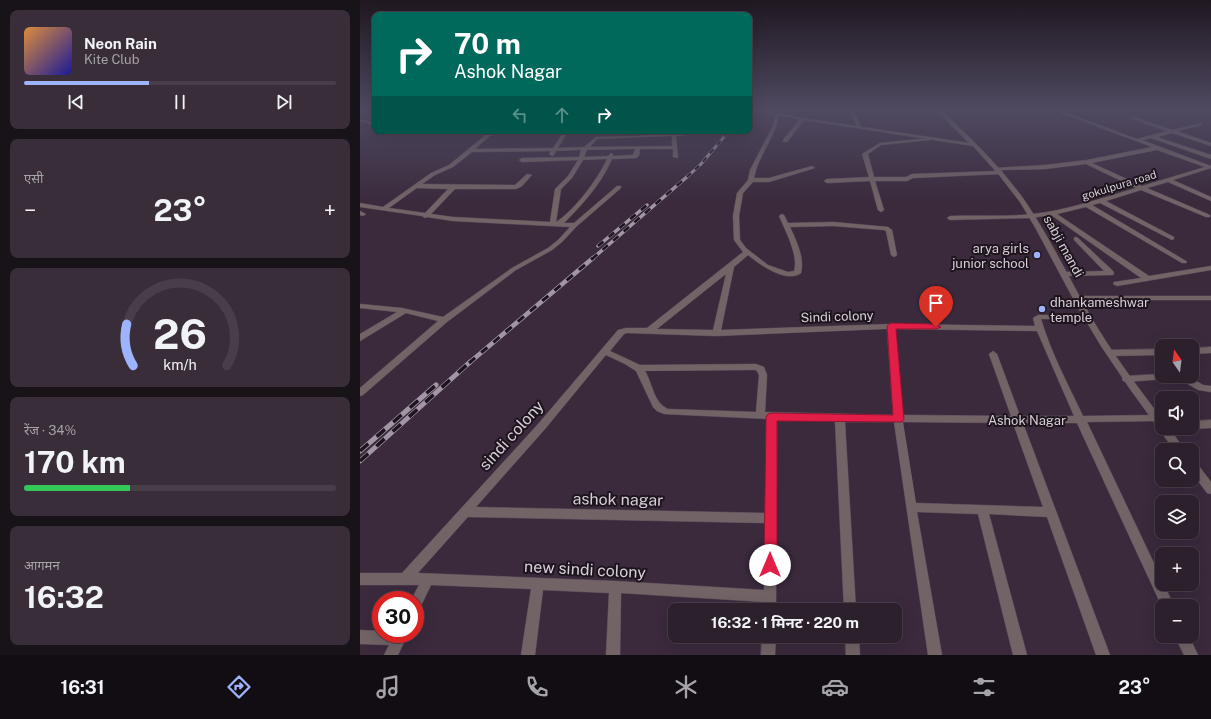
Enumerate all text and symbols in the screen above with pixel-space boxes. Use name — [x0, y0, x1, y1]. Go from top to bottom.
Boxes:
text: 70 m — [454, 27, 521, 60]
icon: right — [388, 28, 440, 80]
text: Neon Rain — [84, 35, 157, 52]
text: Kite Club — [84, 52, 139, 67]
text: Ashok Nagar — [454, 61, 562, 82]
icon: previous — [65, 91, 87, 113]
icon: pause — [169, 91, 191, 113]
icon: next — [273, 91, 295, 113]
icon: left — [509, 104, 531, 126]
icon: ahead — [551, 104, 573, 126]
icon: right — [593, 104, 615, 126]
street label: gokulpura road — [1080, 168, 1158, 202]
text: एसी — [24, 171, 43, 186]
text: 23° — [153, 192, 207, 228]
text: − — [24, 197, 36, 223]
text: + — [324, 197, 336, 223]
street label: sabji mandi — [1040, 213, 1087, 280]
place label: arya girls junior school — [951, 241, 1029, 271]
marker: arya girls junior school — [1032, 250, 1042, 260]
pin — [919, 286, 953, 327]
icon: arrive — [925, 292, 947, 314]
place label: dhankameshwar temple — [1050, 295, 1149, 325]
marker: dhankameshwar temple — [1037, 304, 1047, 314]
text: 26 — [153, 308, 207, 357]
street label: Sindi colony — [800, 308, 874, 325]
north arrow — [1155, 339, 1199, 383]
map controls — [1155, 339, 1199, 643]
text: km/h — [163, 355, 197, 372]
button: sound — [1155, 391, 1199, 435]
street label: sindi colony — [475, 396, 548, 474]
street label: Ashok Nagar — [988, 413, 1066, 428]
text: रेंज · 34% — [24, 423, 76, 438]
button: search — [1155, 443, 1199, 487]
text: 170 km — [24, 444, 126, 480]
street label: ashok nagar — [572, 489, 664, 510]
button: layers — [1155, 495, 1199, 539]
position arrow — [749, 544, 791, 586]
button: + — [1155, 547, 1199, 591]
street label: new sindi colony — [524, 557, 647, 582]
text: आगमन — [24, 558, 60, 573]
text: 16:32 — [24, 579, 104, 615]
speed limit sign: 30 — [372, 591, 424, 643]
button: − — [1155, 599, 1199, 643]
text: 16:32 · 1 मिनट · 220 m — [711, 614, 859, 631]
icon: directions — [225, 673, 253, 701]
icon: music — [374, 673, 402, 701]
icon: phone — [523, 673, 551, 701]
icon: climate — [672, 673, 700, 701]
icon: car — [821, 673, 849, 701]
icon: filters — [970, 673, 998, 701]
text: 16:31 — [60, 677, 105, 698]
text: 23° — [1119, 677, 1151, 698]

